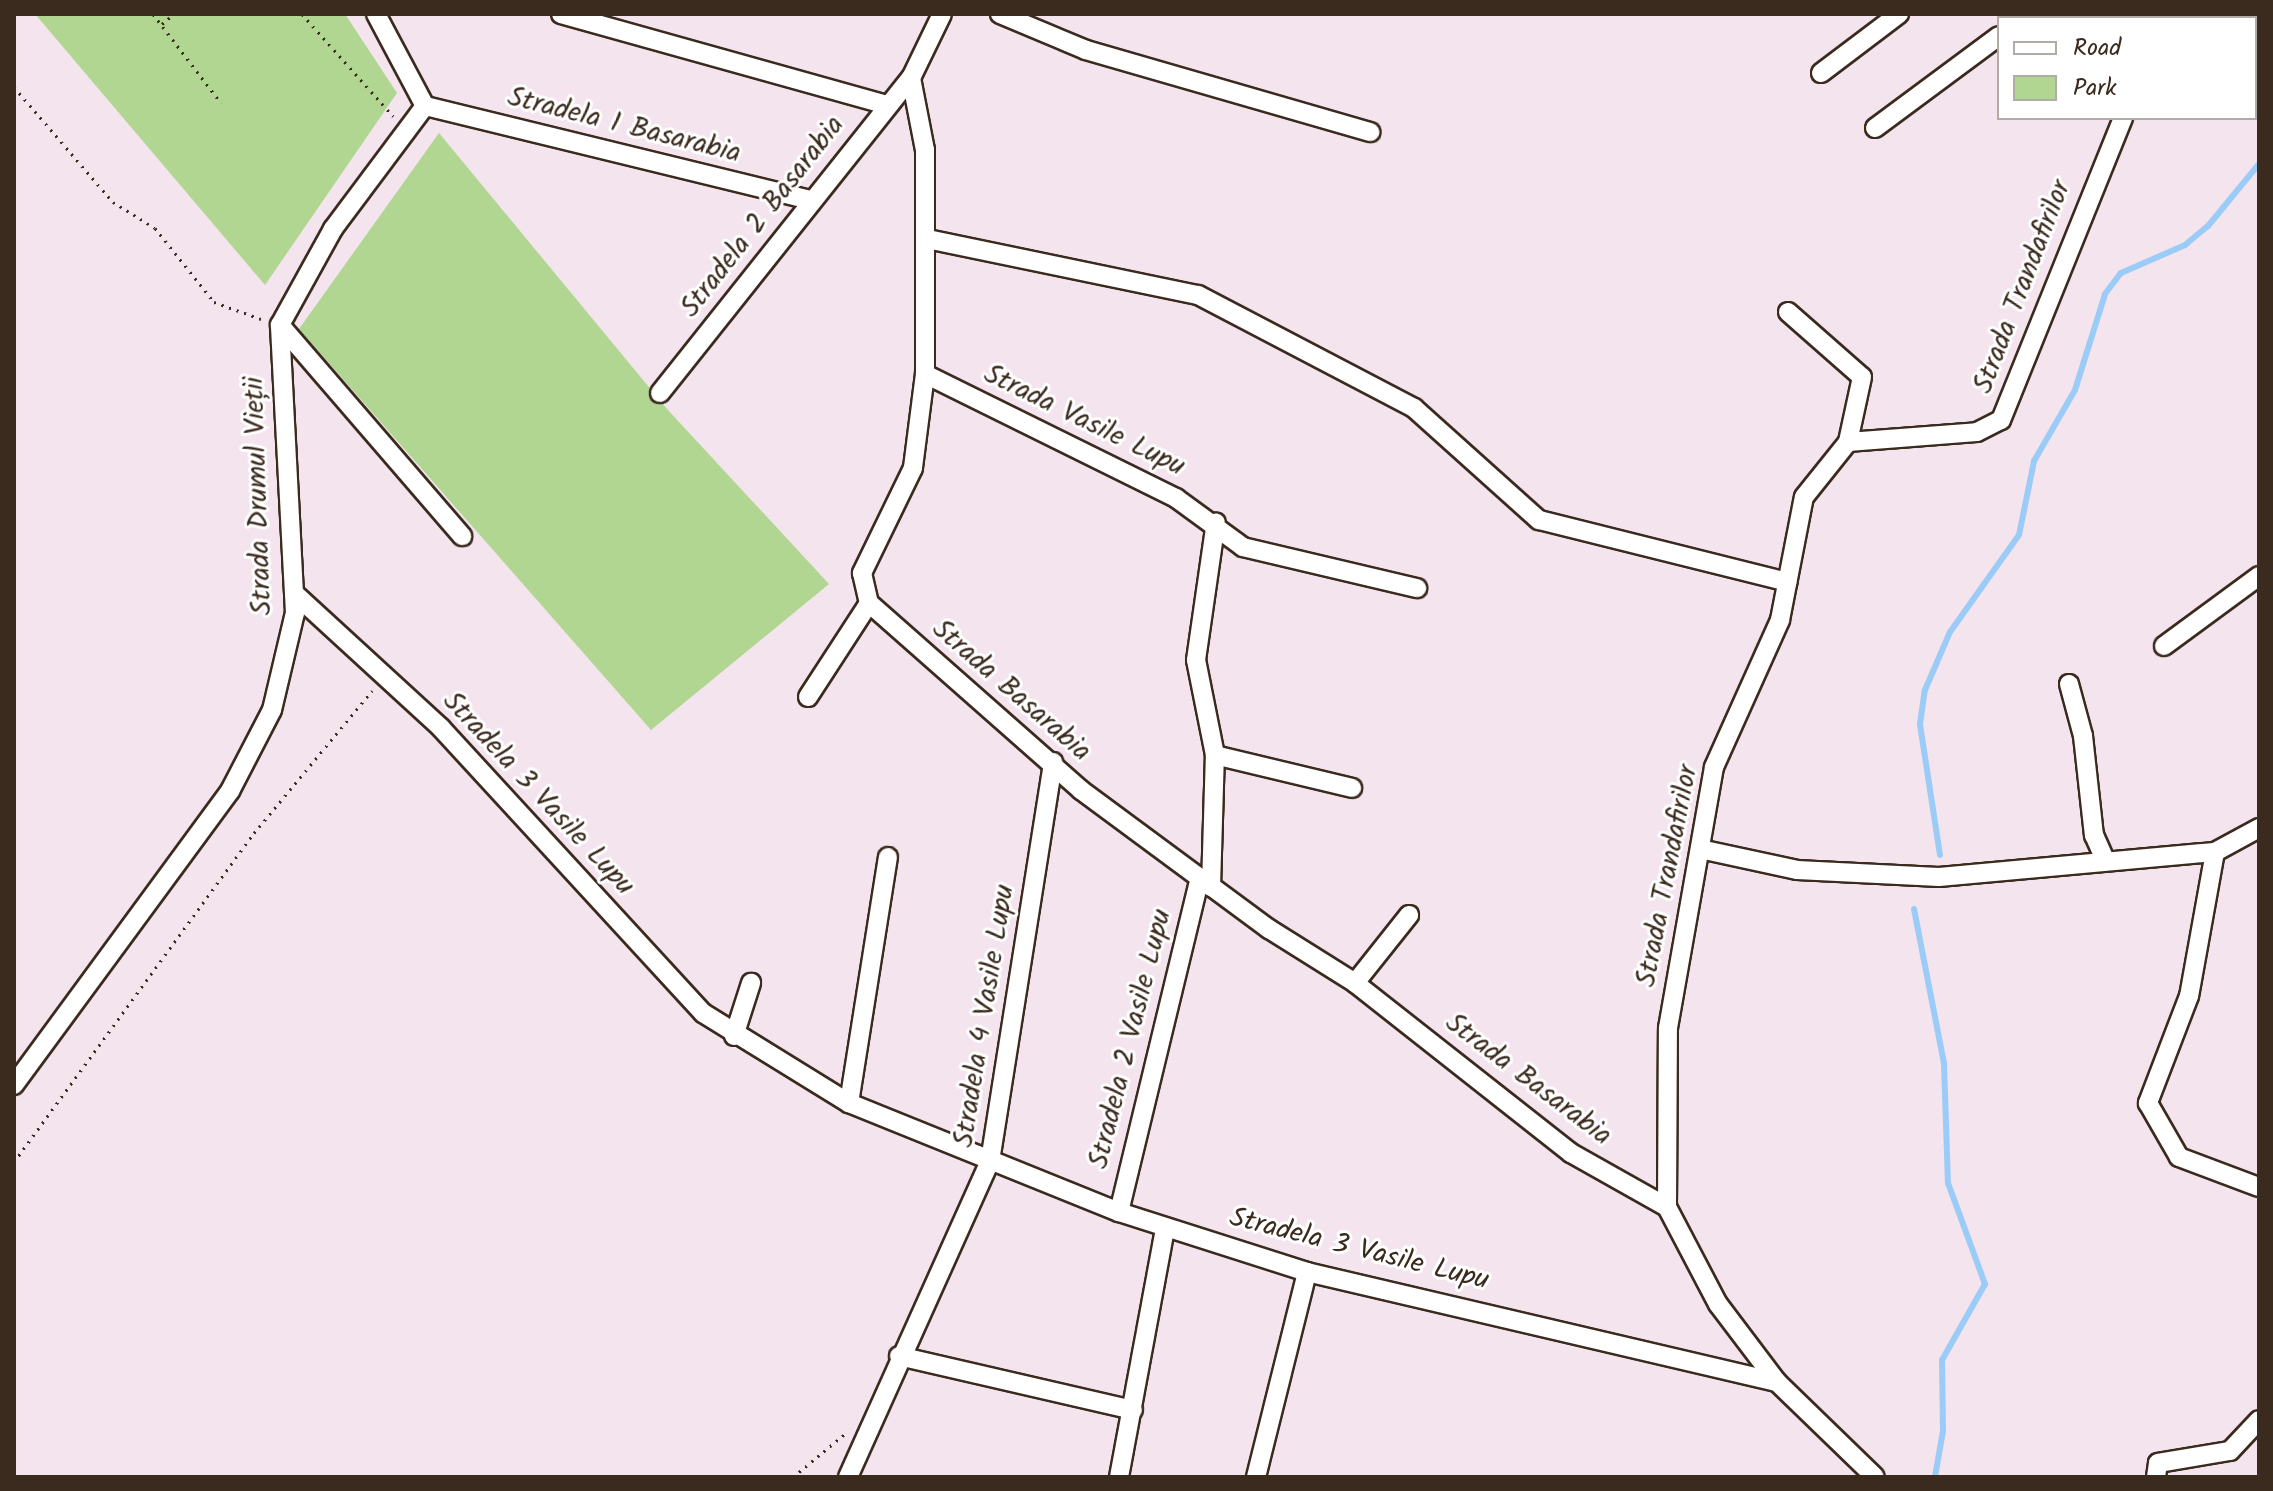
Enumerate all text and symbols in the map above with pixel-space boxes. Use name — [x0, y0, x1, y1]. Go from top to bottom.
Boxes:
legend — [1997, 16, 2257, 120]
text: Road — [2073, 29, 2121, 68]
text: Park — [2073, 69, 2117, 108]
street label: Stradela 1 Basarabia — [504, 81, 744, 171]
street label: Stradela 2 Basarabia — [674, 110, 852, 324]
street label: Strada Trandafirilor — [1967, 176, 2079, 398]
street label: Strada Vasile Lupu — [978, 358, 1190, 484]
street label: Strada Drumul Vieții — [238, 376, 280, 616]
street label: Strada Basarabia — [925, 613, 1097, 769]
street label: Stradela 3 Vasile Lupu — [435, 685, 641, 903]
street label: Strada Trandafirilor — [1630, 762, 1706, 990]
street label: Stradela 4 Vasile Lupu — [948, 882, 1022, 1150]
street label: Stradela 2 Vasile Lupu — [1082, 906, 1180, 1172]
street label: Strada Basarabia — [1438, 1007, 1618, 1153]
street label: Stradela 3 Vasile Lupu — [1226, 1202, 1492, 1298]

